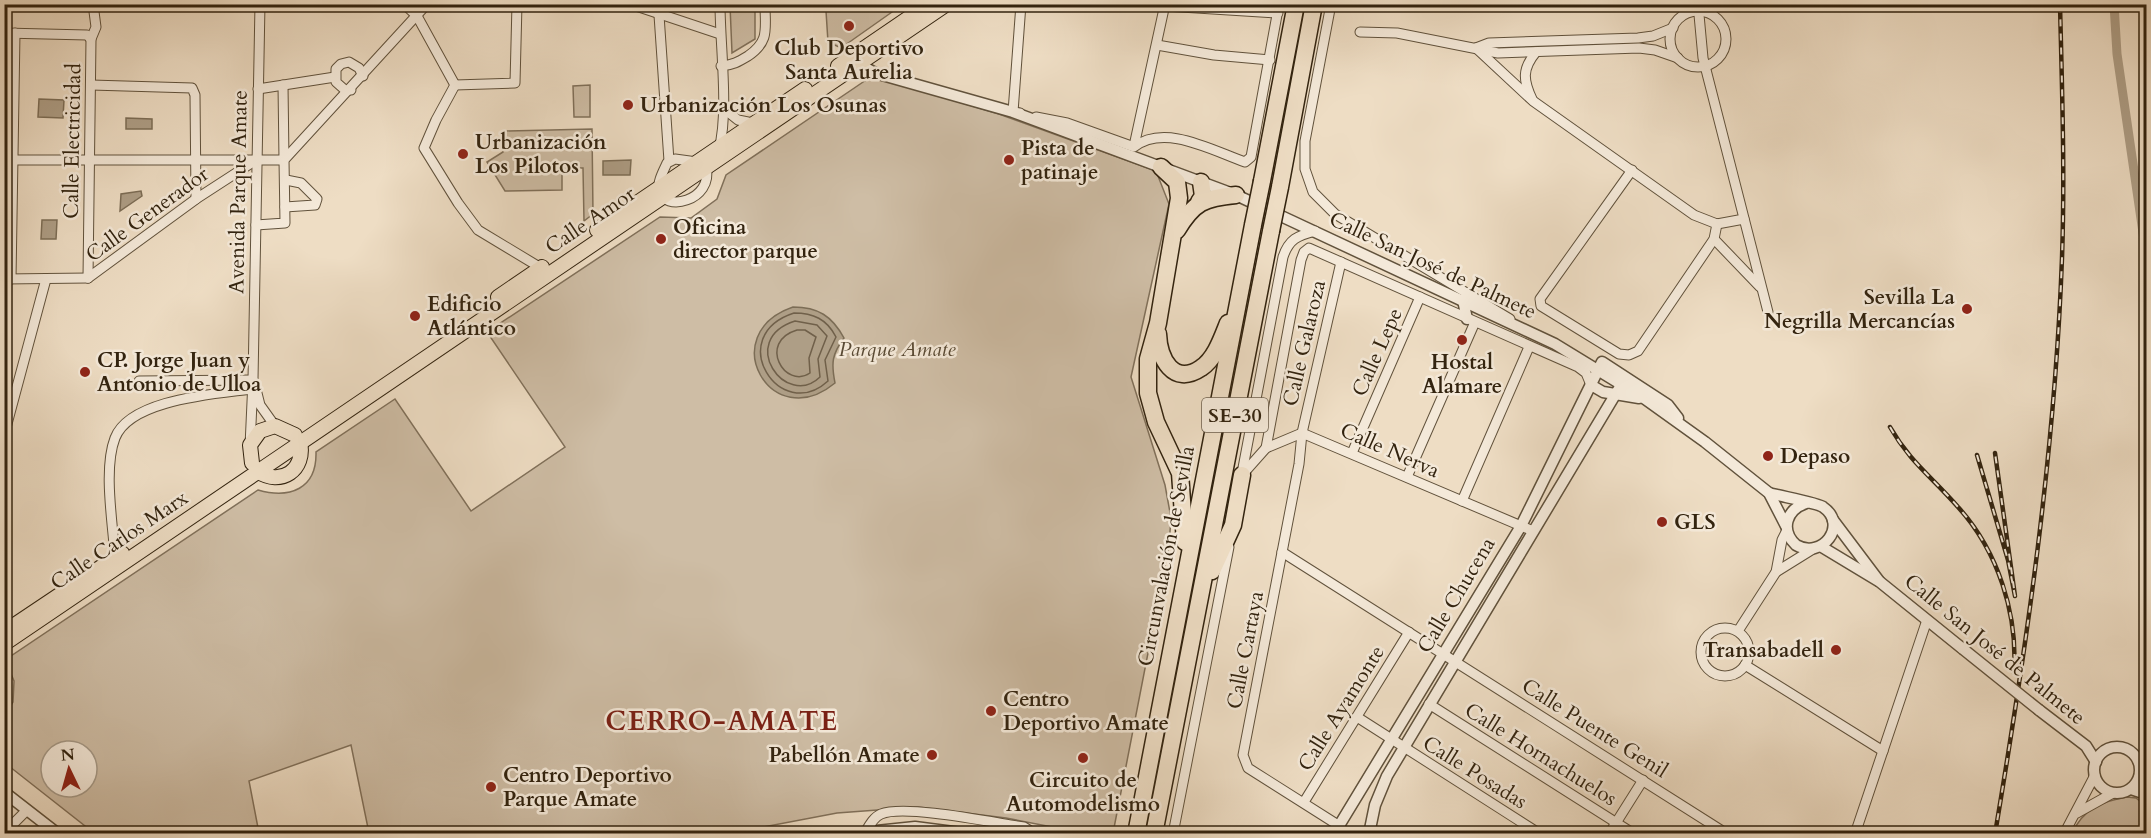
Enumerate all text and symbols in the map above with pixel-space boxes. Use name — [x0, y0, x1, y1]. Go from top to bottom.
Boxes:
marker: Club Deportivo Santa Aurelia — [842, 19, 856, 33]
place label: Club Deportivo Santa Aurelia — [774, 34, 924, 87]
street label: Calle Electricidad — [57, 63, 88, 219]
street label: Avenida Parque Amate — [222, 90, 255, 294]
place label: Urbanización Los Osunas — [640, 91, 887, 120]
marker: Urbanización Los Osunas — [621, 98, 635, 112]
place label: Urbanización Los Pilotos — [475, 128, 607, 181]
place label: Pista de patinaje — [1021, 134, 1098, 187]
marker: Urbanización Los Pilotos — [456, 147, 470, 161]
marker: Pista de patinaje — [1002, 153, 1016, 167]
street label: Calle Generador — [80, 160, 215, 269]
street label: Calle Amor — [540, 179, 641, 261]
street label: Calle San José de Palmete — [1324, 205, 1541, 326]
place label: Oficina director parque — [673, 213, 818, 266]
marker: Oficina director parque — [654, 232, 668, 246]
street label: Calle Galaroza — [1276, 277, 1333, 409]
place label: Sevilla La Negrilla Mercancías — [1764, 283, 1956, 336]
place label: Edificio Atlántico — [427, 290, 516, 343]
marker: Sevilla La Negrilla Mercancías — [1960, 302, 1974, 316]
street label: Calle Lepe — [1345, 303, 1410, 401]
marker: Edificio Atlántico — [408, 309, 422, 323]
marker: Hostal Alamare — [1455, 333, 1469, 347]
park label: Parque Amate — [838, 335, 957, 364]
place label: CP. Jorge Juan y Antonio de Ulloa — [97, 346, 262, 399]
place label: Hostal Alamare — [1422, 348, 1502, 401]
marker: CP. Jorge Juan y Antonio de Ulloa — [78, 365, 92, 379]
road number: SE-30 — [1202, 398, 1268, 432]
street label: Calle Nerva — [1336, 416, 1444, 485]
place label: Depaso — [1780, 442, 1850, 471]
street label: Circunvalación de Sevilla — [1131, 443, 1202, 669]
marker: Depaso — [1761, 449, 1775, 463]
street label: Calle Carlos Marx — [45, 483, 194, 597]
place label: GLS — [1674, 508, 1716, 537]
marker: GLS — [1655, 515, 1669, 529]
street label: Calle Chucena — [1410, 532, 1502, 659]
street label: Calle San José de Palmete — [1898, 567, 2091, 732]
street label: Calle Cartaya — [1220, 589, 1271, 712]
place label: Transabadell — [1703, 636, 1824, 665]
street label: Calle Ayamonte — [1291, 640, 1392, 777]
marker: Transabadell — [1829, 643, 1843, 657]
street label: Calle Puente Genil — [1516, 672, 1673, 785]
place label: Centro Deportivo Amate — [1003, 685, 1169, 738]
street label: Calle Hornachuelos — [1459, 696, 1622, 813]
district label: CERRO-AMATE — [605, 703, 839, 740]
marker: Centro Deportivo Amate — [984, 704, 998, 718]
street label: Calle Posadas — [1417, 729, 1533, 816]
north arrow — [39, 739, 99, 799]
place label: Pabellón Amate — [769, 741, 920, 770]
text: N — [60, 743, 76, 767]
marker: Pabellón Amate — [925, 748, 939, 762]
marker: Circuito de Automodelismo — [1076, 751, 1090, 765]
place label: Centro Deportivo Parque Amate — [503, 761, 672, 814]
place label: Circuito de Automodelismo — [1006, 766, 1160, 819]
marker: Centro Deportivo Parque Amate — [484, 780, 498, 794]

